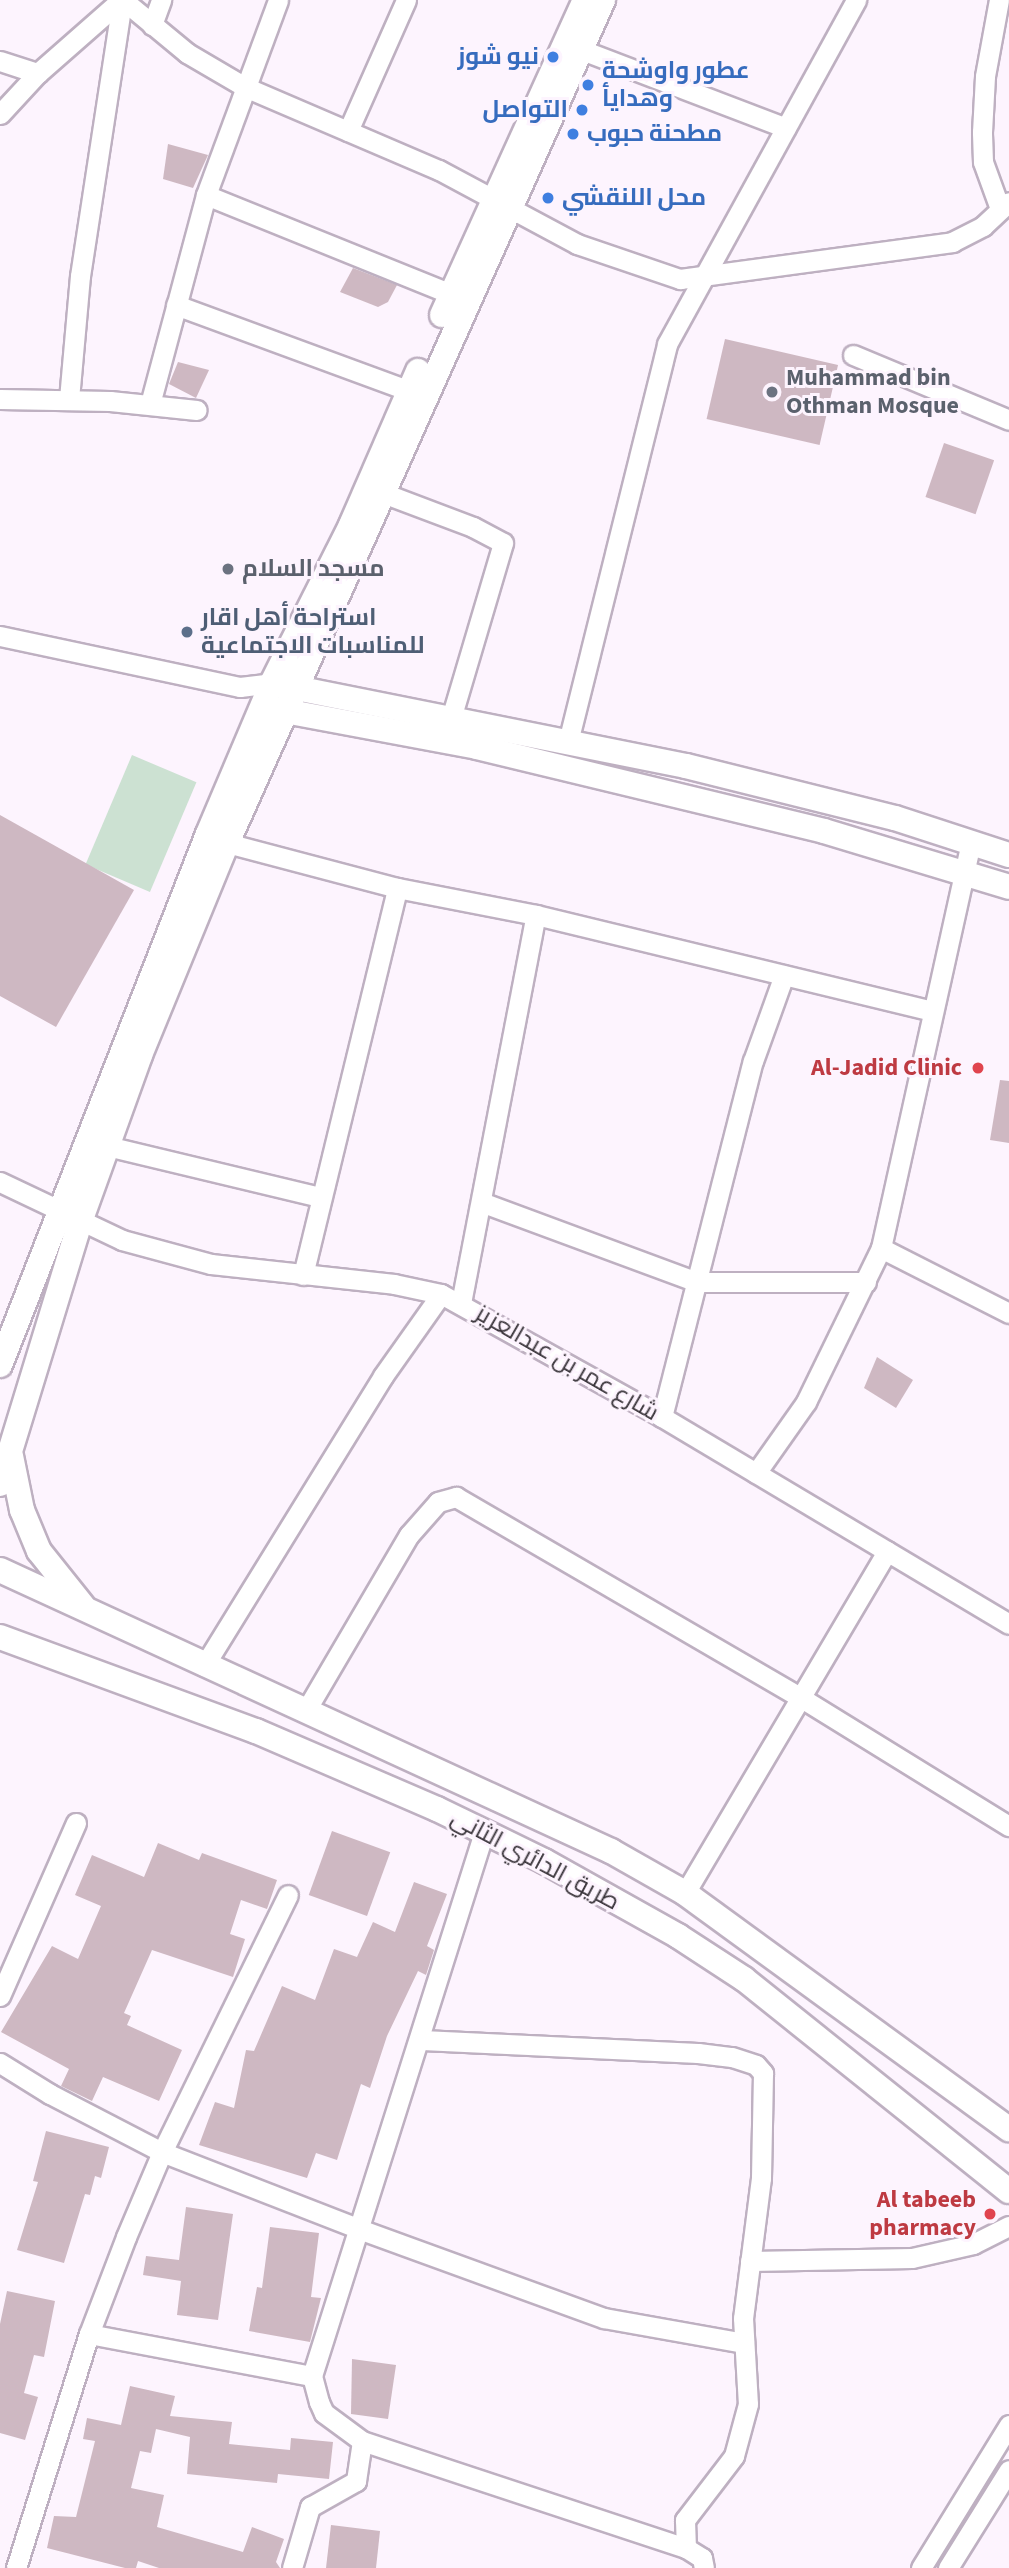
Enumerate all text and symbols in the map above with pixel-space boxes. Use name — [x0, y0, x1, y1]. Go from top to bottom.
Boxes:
place label: نيو شوز — [457, 43, 539, 71]
marker: نيو شوز — [545, 49, 561, 65]
place label: عطور واوشحة وهدايأ — [602, 57, 750, 113]
marker: عطور واوشحة وهدايأ — [580, 77, 596, 93]
place label: التواصل — [483, 96, 568, 124]
marker: التواصل — [574, 102, 590, 118]
place label: مطحنة حبوب — [587, 120, 722, 148]
marker: مطحنة حبوب — [565, 126, 581, 142]
place label: محل اللنقشي — [562, 184, 706, 212]
marker: محل اللنقشي — [540, 190, 556, 206]
place label: Muhammad bin Othman Mosque — [786, 364, 959, 420]
marker: Muhammad bin Othman Mosque — [764, 384, 780, 400]
place label: مسجد السلام — [242, 555, 385, 583]
marker: مسجد السلام — [220, 561, 236, 577]
place label: استراحة أهل اقار للمناسبات الاجتماعية — [201, 604, 425, 660]
marker: استراحة أهل اقار للمناسبات الاجتماعية — [179, 624, 195, 640]
place label: Al-Jadid Clinic — [811, 1054, 962, 1082]
marker: Al-Jadid Clinic — [968, 1058, 988, 1078]
street label: شارع عمر بن عبدالعزيز — [470, 1299, 664, 1427]
street label: طريق الدائري الثاني — [446, 1803, 624, 1917]
place label: Al tabeeb pharmacy — [869, 2186, 976, 2242]
marker: Al tabeeb pharmacy — [982, 2206, 998, 2222]

